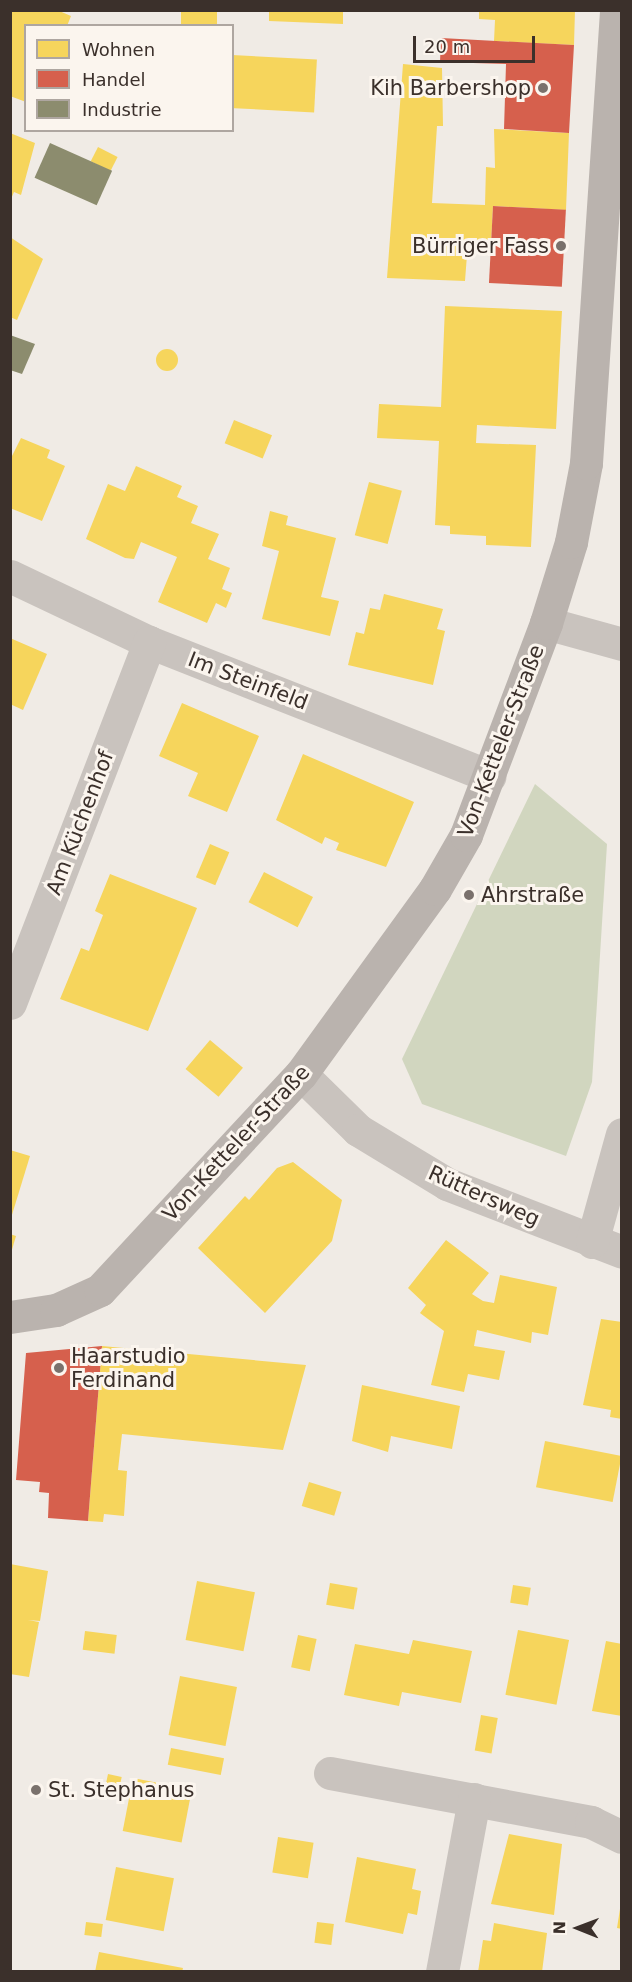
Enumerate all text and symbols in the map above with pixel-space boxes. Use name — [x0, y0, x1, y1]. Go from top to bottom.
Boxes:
legend — [24, 24, 234, 132]
scale bar — [416, 24, 538, 62]
text: 20 m — [424, 36, 470, 57]
text: Wohnen — [82, 39, 155, 60]
text: Handel — [82, 69, 145, 90]
place label: Kih Barbershop — [370, 75, 531, 101]
marker: Kih Barbershop — [536, 81, 550, 95]
text: Industrie — [82, 99, 161, 120]
place label: Bürriger Fass — [412, 233, 549, 259]
marker: Bürriger Fass — [554, 239, 568, 253]
street label: Von-Ketteler-Straße — [453, 641, 549, 841]
street label: Im Steinfeld — [184, 647, 312, 715]
street label: Am Küchenhof — [41, 747, 119, 899]
place label: Ahrstraße — [481, 882, 584, 908]
marker: Ahrstraße — [462, 888, 476, 902]
street label: Von-Ketteler-Straße — [157, 1060, 315, 1226]
street label: Rüttersweg — [424, 1160, 544, 1232]
place label: Haarstudio Ferdinand — [71, 1343, 186, 1393]
marker: Haarstudio Ferdinand — [52, 1361, 66, 1375]
place label: St. Stephanus — [48, 1777, 194, 1803]
marker: St. Stephanus — [29, 1783, 43, 1797]
north arrow — [548, 1898, 608, 1958]
text: N — [550, 1921, 569, 1935]

